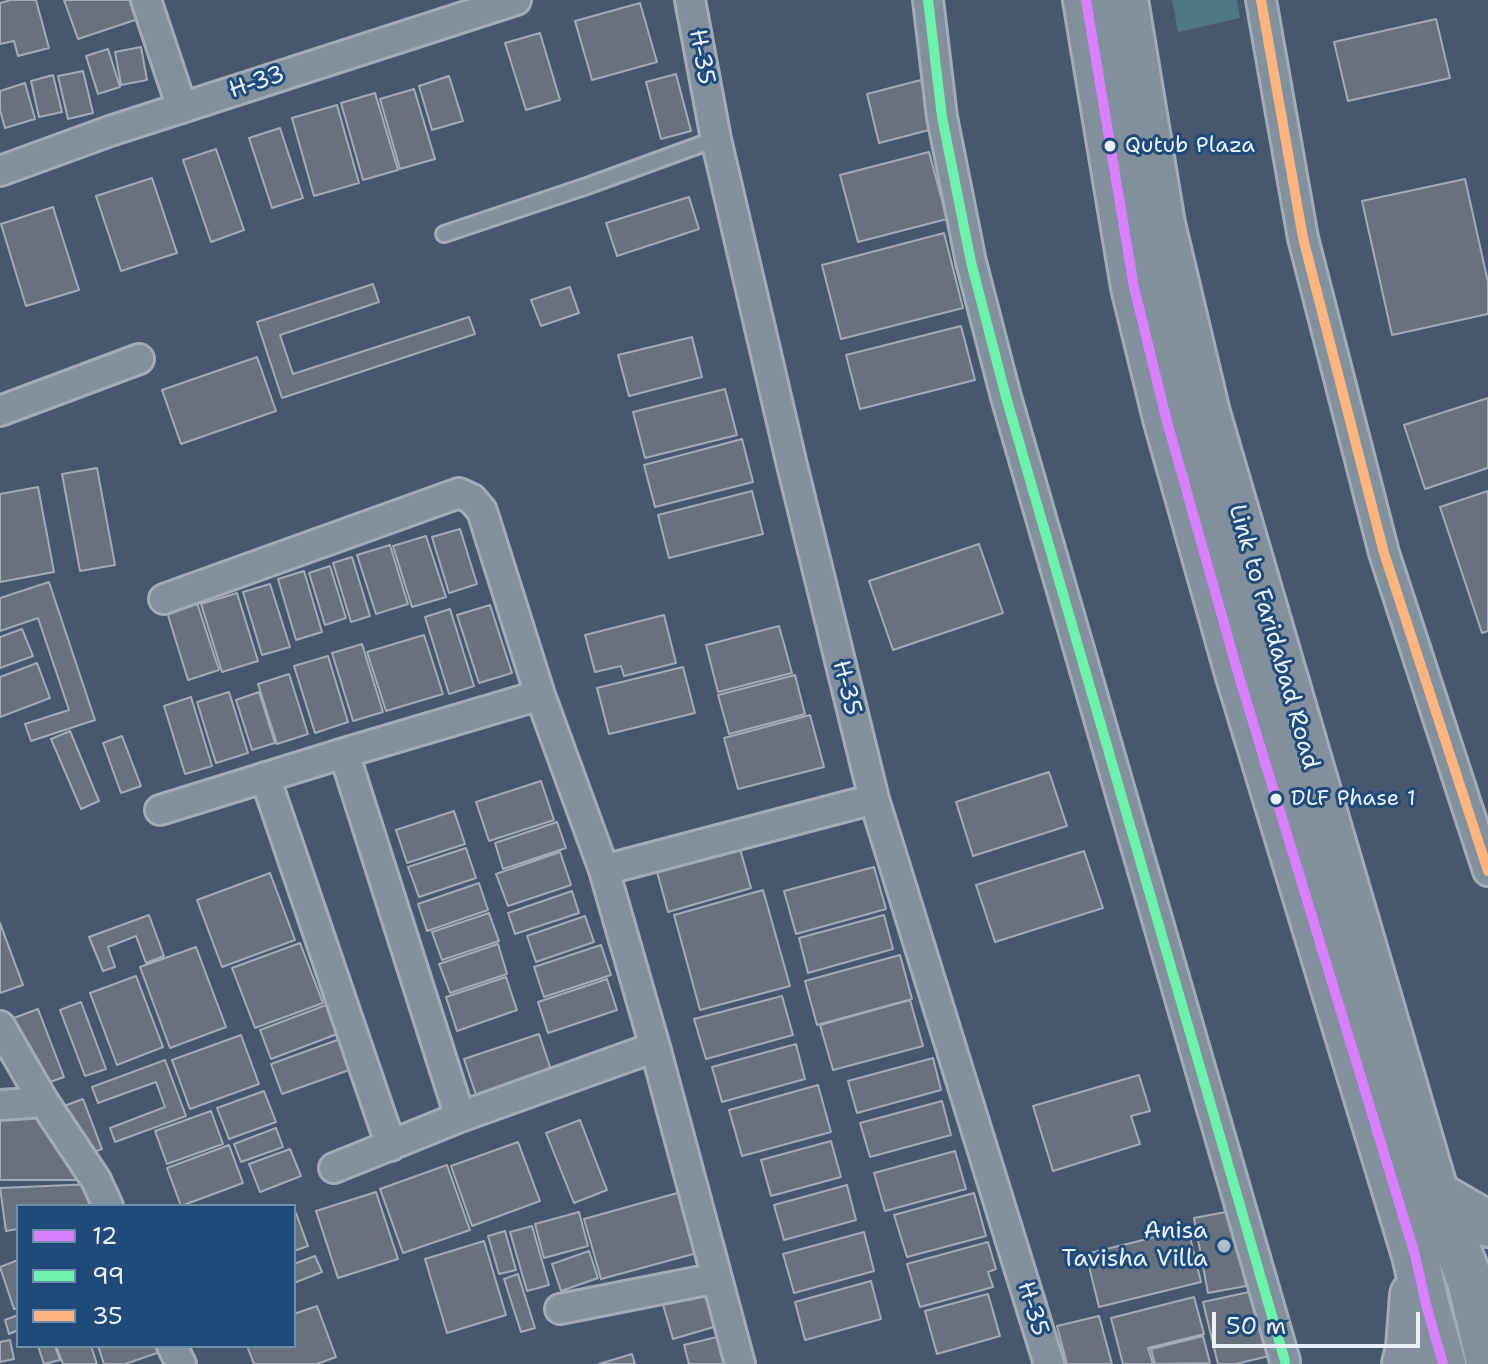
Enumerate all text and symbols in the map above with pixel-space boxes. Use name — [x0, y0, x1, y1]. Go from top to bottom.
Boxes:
street label: H-35 — [682, 27, 720, 87]
street label: H-33 — [226, 61, 288, 105]
place label: Qutub Plaza — [1125, 133, 1255, 159]
marker: Qutub Plaza — [1102, 138, 1118, 154]
street label: Link to Faridabad Road — [1221, 501, 1325, 773]
street label: H-35 — [825, 658, 867, 718]
place label: DLF Phase 1 — [1291, 786, 1416, 812]
marker: DLF Phase 1 — [1268, 791, 1284, 807]
legend — [16, 1204, 296, 1348]
place label: Anisa Tavisha Villa — [1062, 1218, 1208, 1274]
text: 12 — [92, 1220, 118, 1252]
marker: Anisa Tavisha Villa — [1215, 1237, 1233, 1255]
text: 99 — [92, 1260, 125, 1292]
street label: H-35 — [1010, 1278, 1054, 1340]
scale bar — [1216, 1296, 1424, 1346]
text: 35 — [92, 1300, 123, 1332]
text: 50 m — [1226, 1310, 1286, 1342]

